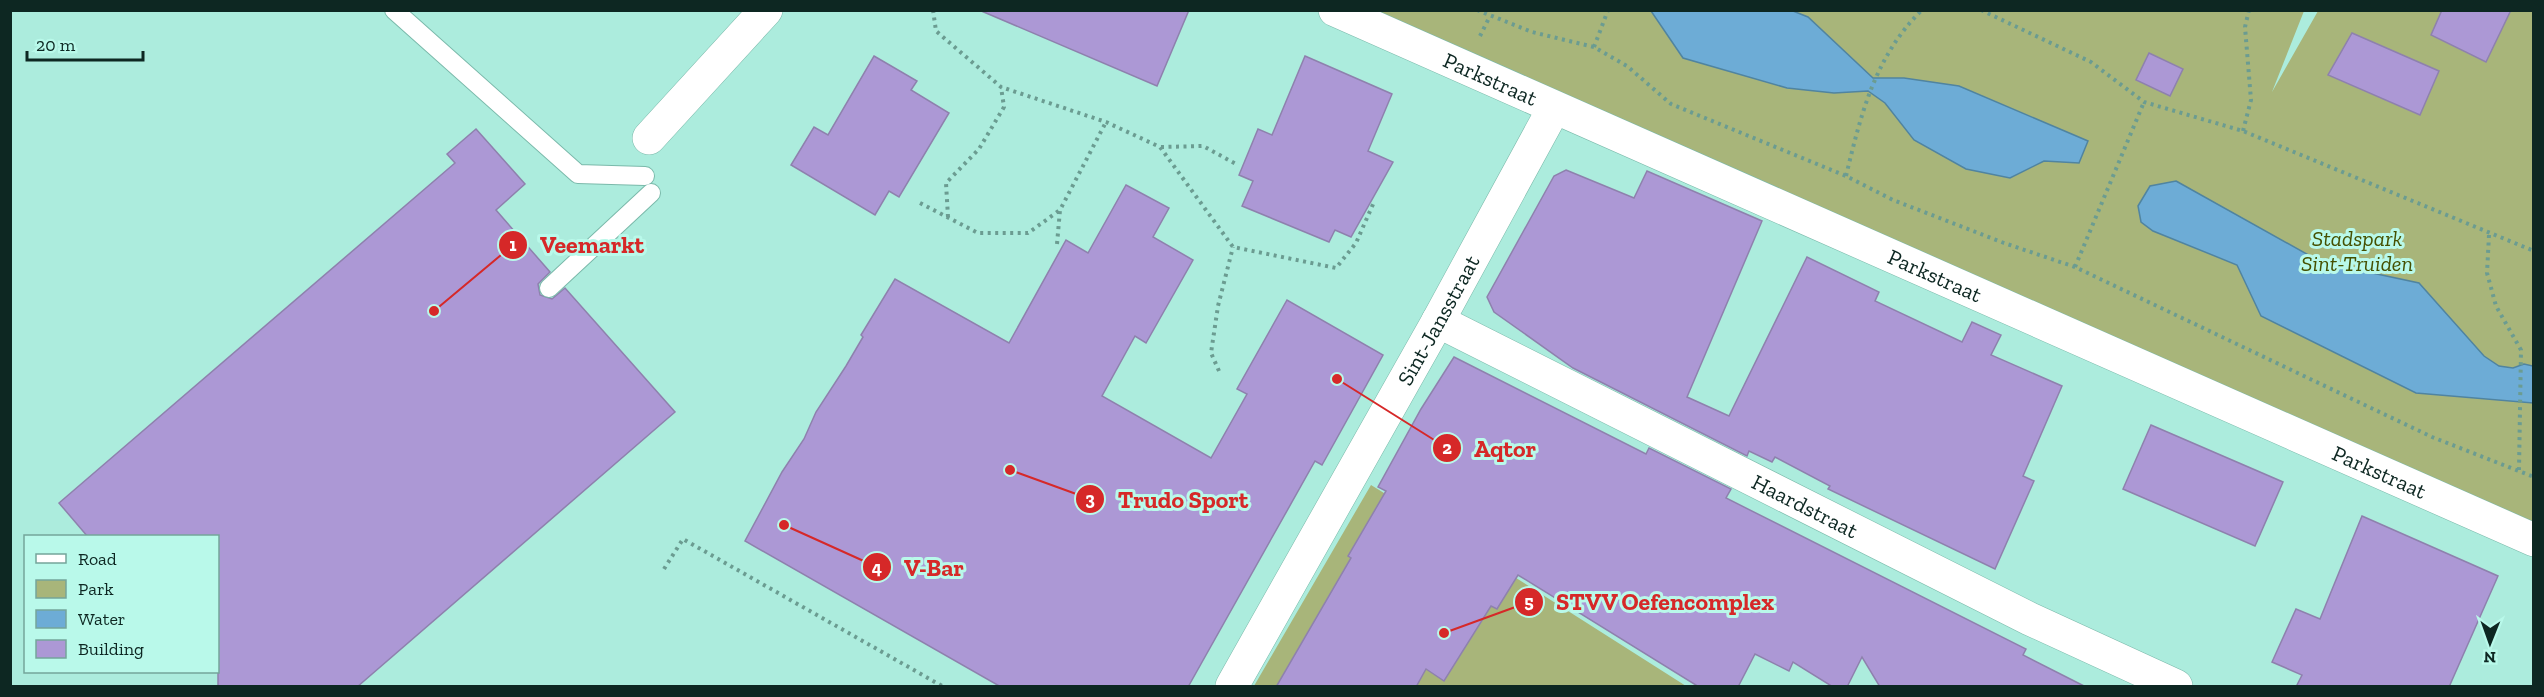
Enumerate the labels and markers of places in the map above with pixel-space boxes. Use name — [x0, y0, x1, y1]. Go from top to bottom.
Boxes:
callout: Veemarkt — [498, 224, 656, 266]
callout: Aqtor — [1432, 427, 1548, 469]
callout: Trudo Sport — [1075, 478, 1260, 520]
callout: V-Bar — [862, 546, 975, 588]
callout: STVV Oefencomplex — [1514, 581, 1787, 623]

